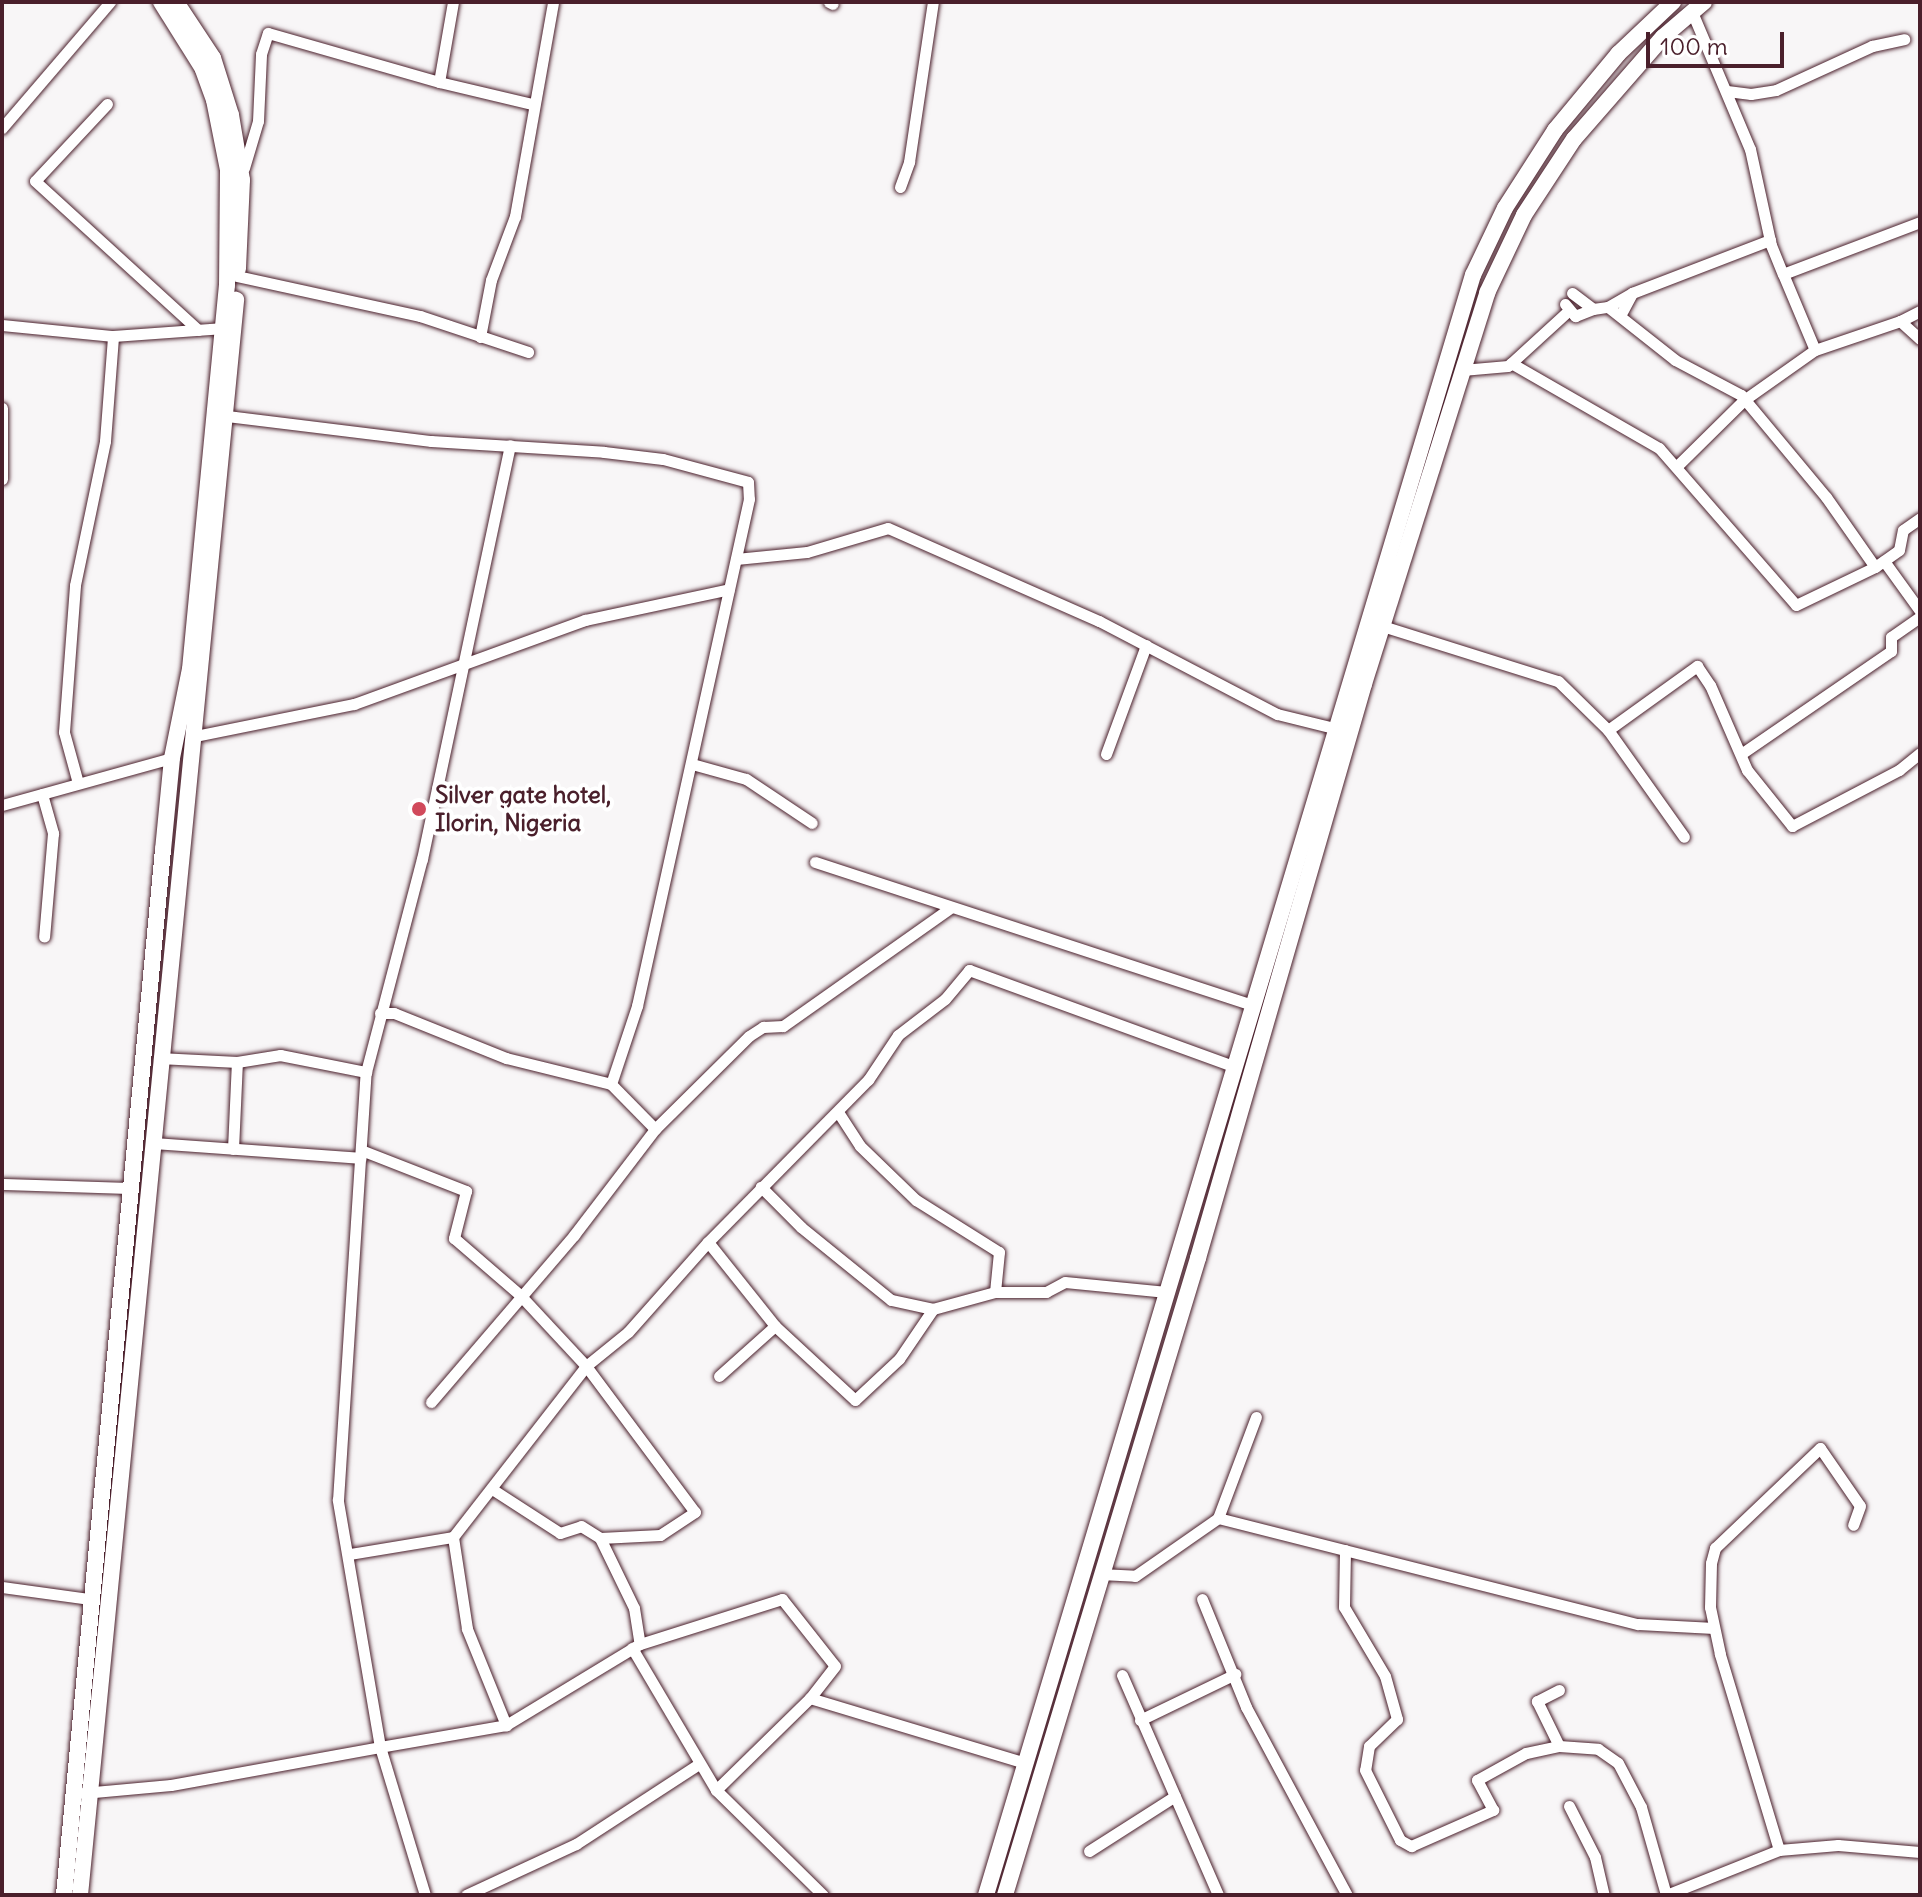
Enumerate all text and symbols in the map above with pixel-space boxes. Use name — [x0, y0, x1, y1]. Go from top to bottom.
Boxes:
scale bar — [1650, 16, 1788, 66]
text: 100 m — [1660, 31, 1728, 61]
place label: Silver gate hotel, Ilorin, Nigeria — [435, 781, 611, 837]
marker: Silver gate hotel, Ilorin, Nigeria — [410, 800, 428, 818]

